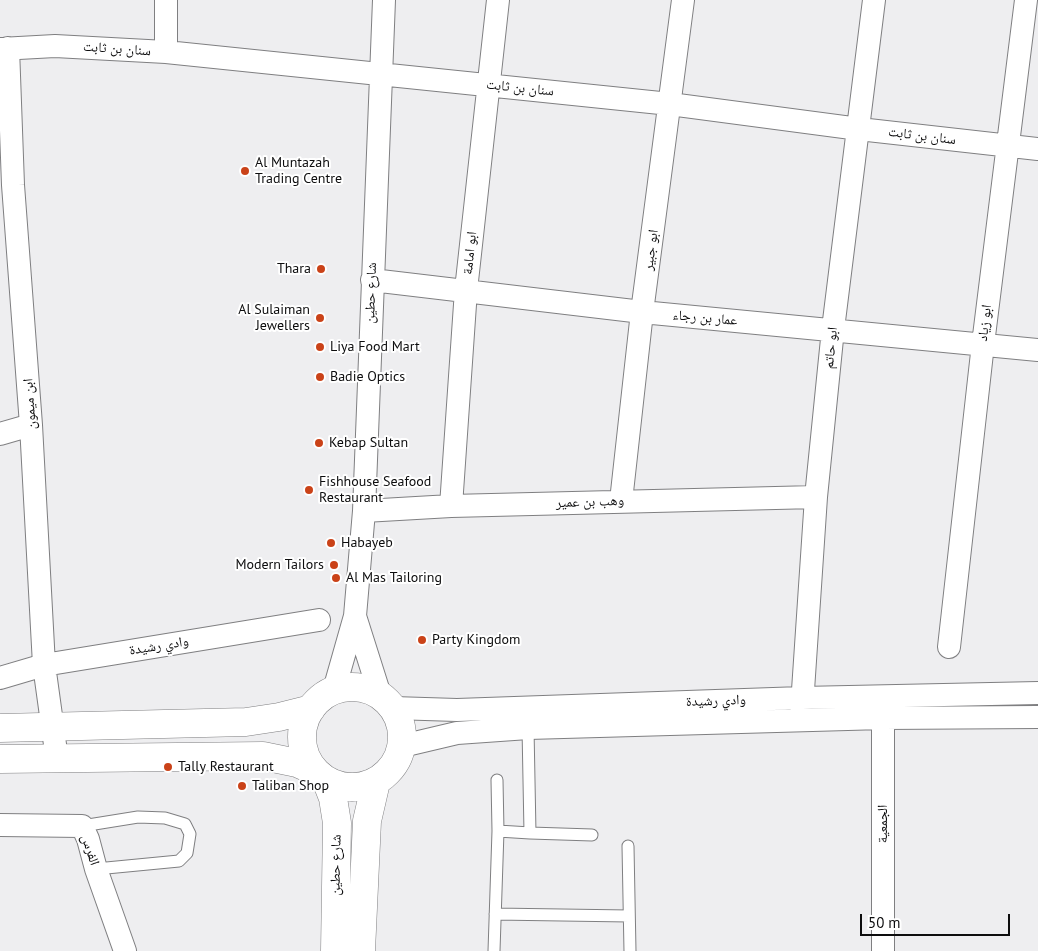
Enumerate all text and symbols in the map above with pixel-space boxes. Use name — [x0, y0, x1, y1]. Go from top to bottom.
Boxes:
street label: سنان بن ثابت — [82, 38, 152, 60]
street label: سنان بن ثابت — [485, 76, 555, 100]
street label: سنان بن ثابت — [887, 124, 957, 148]
place label: Al Muntazah Trading Centre — [255, 155, 342, 188]
marker: Al Muntazah Trading Centre — [239, 165, 251, 177]
street label: ابو جبير — [640, 228, 662, 272]
street label: ابو امامة — [459, 231, 481, 275]
place label: Thara — [277, 261, 311, 277]
street label: شارع حطين — [362, 262, 380, 324]
marker: Thara — [315, 263, 327, 275]
place label: Al Sulaiman Jewellers — [238, 302, 310, 334]
street label: ابو زياد — [974, 304, 996, 342]
street label: عمار بن رجاء — [672, 307, 738, 329]
marker: Al Sulaiman Jewellers — [314, 312, 326, 324]
street label: ابو حاتم — [820, 326, 842, 370]
place label: Liya Food Mart — [330, 339, 420, 355]
marker: Liya Food Mart — [314, 341, 326, 353]
place label: Badie Optics — [330, 369, 405, 385]
marker: Badie Optics — [314, 371, 326, 383]
street label: ابن ميمون — [20, 378, 40, 430]
place label: Kebap Sultan — [329, 435, 408, 451]
marker: Kebap Sultan — [313, 437, 325, 449]
place label: Fishhouse Seafood Restaurant — [319, 474, 431, 507]
marker: Fishhouse Seafood Restaurant — [303, 484, 315, 496]
street label: وهب بن عمير — [556, 492, 624, 512]
place label: Habayeb — [341, 535, 393, 551]
marker: Habayeb — [325, 537, 337, 549]
place label: Modern Tailors — [235, 557, 324, 573]
marker: Modern Tailors — [328, 559, 340, 571]
place label: Al Mas Tailoring — [346, 570, 442, 586]
marker: Al Mas Tailoring — [330, 572, 342, 584]
place label: Party Kingdom — [432, 632, 520, 648]
street label: وادي رشيدة — [128, 633, 190, 659]
marker: Party Kingdom — [416, 634, 428, 646]
street label: وادي رشيدة — [686, 692, 746, 710]
place label: Tally Restaurant — [178, 759, 274, 775]
marker: Tally Restaurant — [162, 761, 174, 773]
place label: Taliban Shop — [252, 778, 329, 794]
marker: Taliban Shop — [236, 780, 248, 792]
street label: الجمعية — [875, 805, 891, 843]
street label: الفرس — [77, 832, 103, 868]
street label: شارع حطين — [327, 834, 345, 896]
scale bar — [863, 904, 1013, 936]
text: 50 m — [868, 913, 901, 932]

